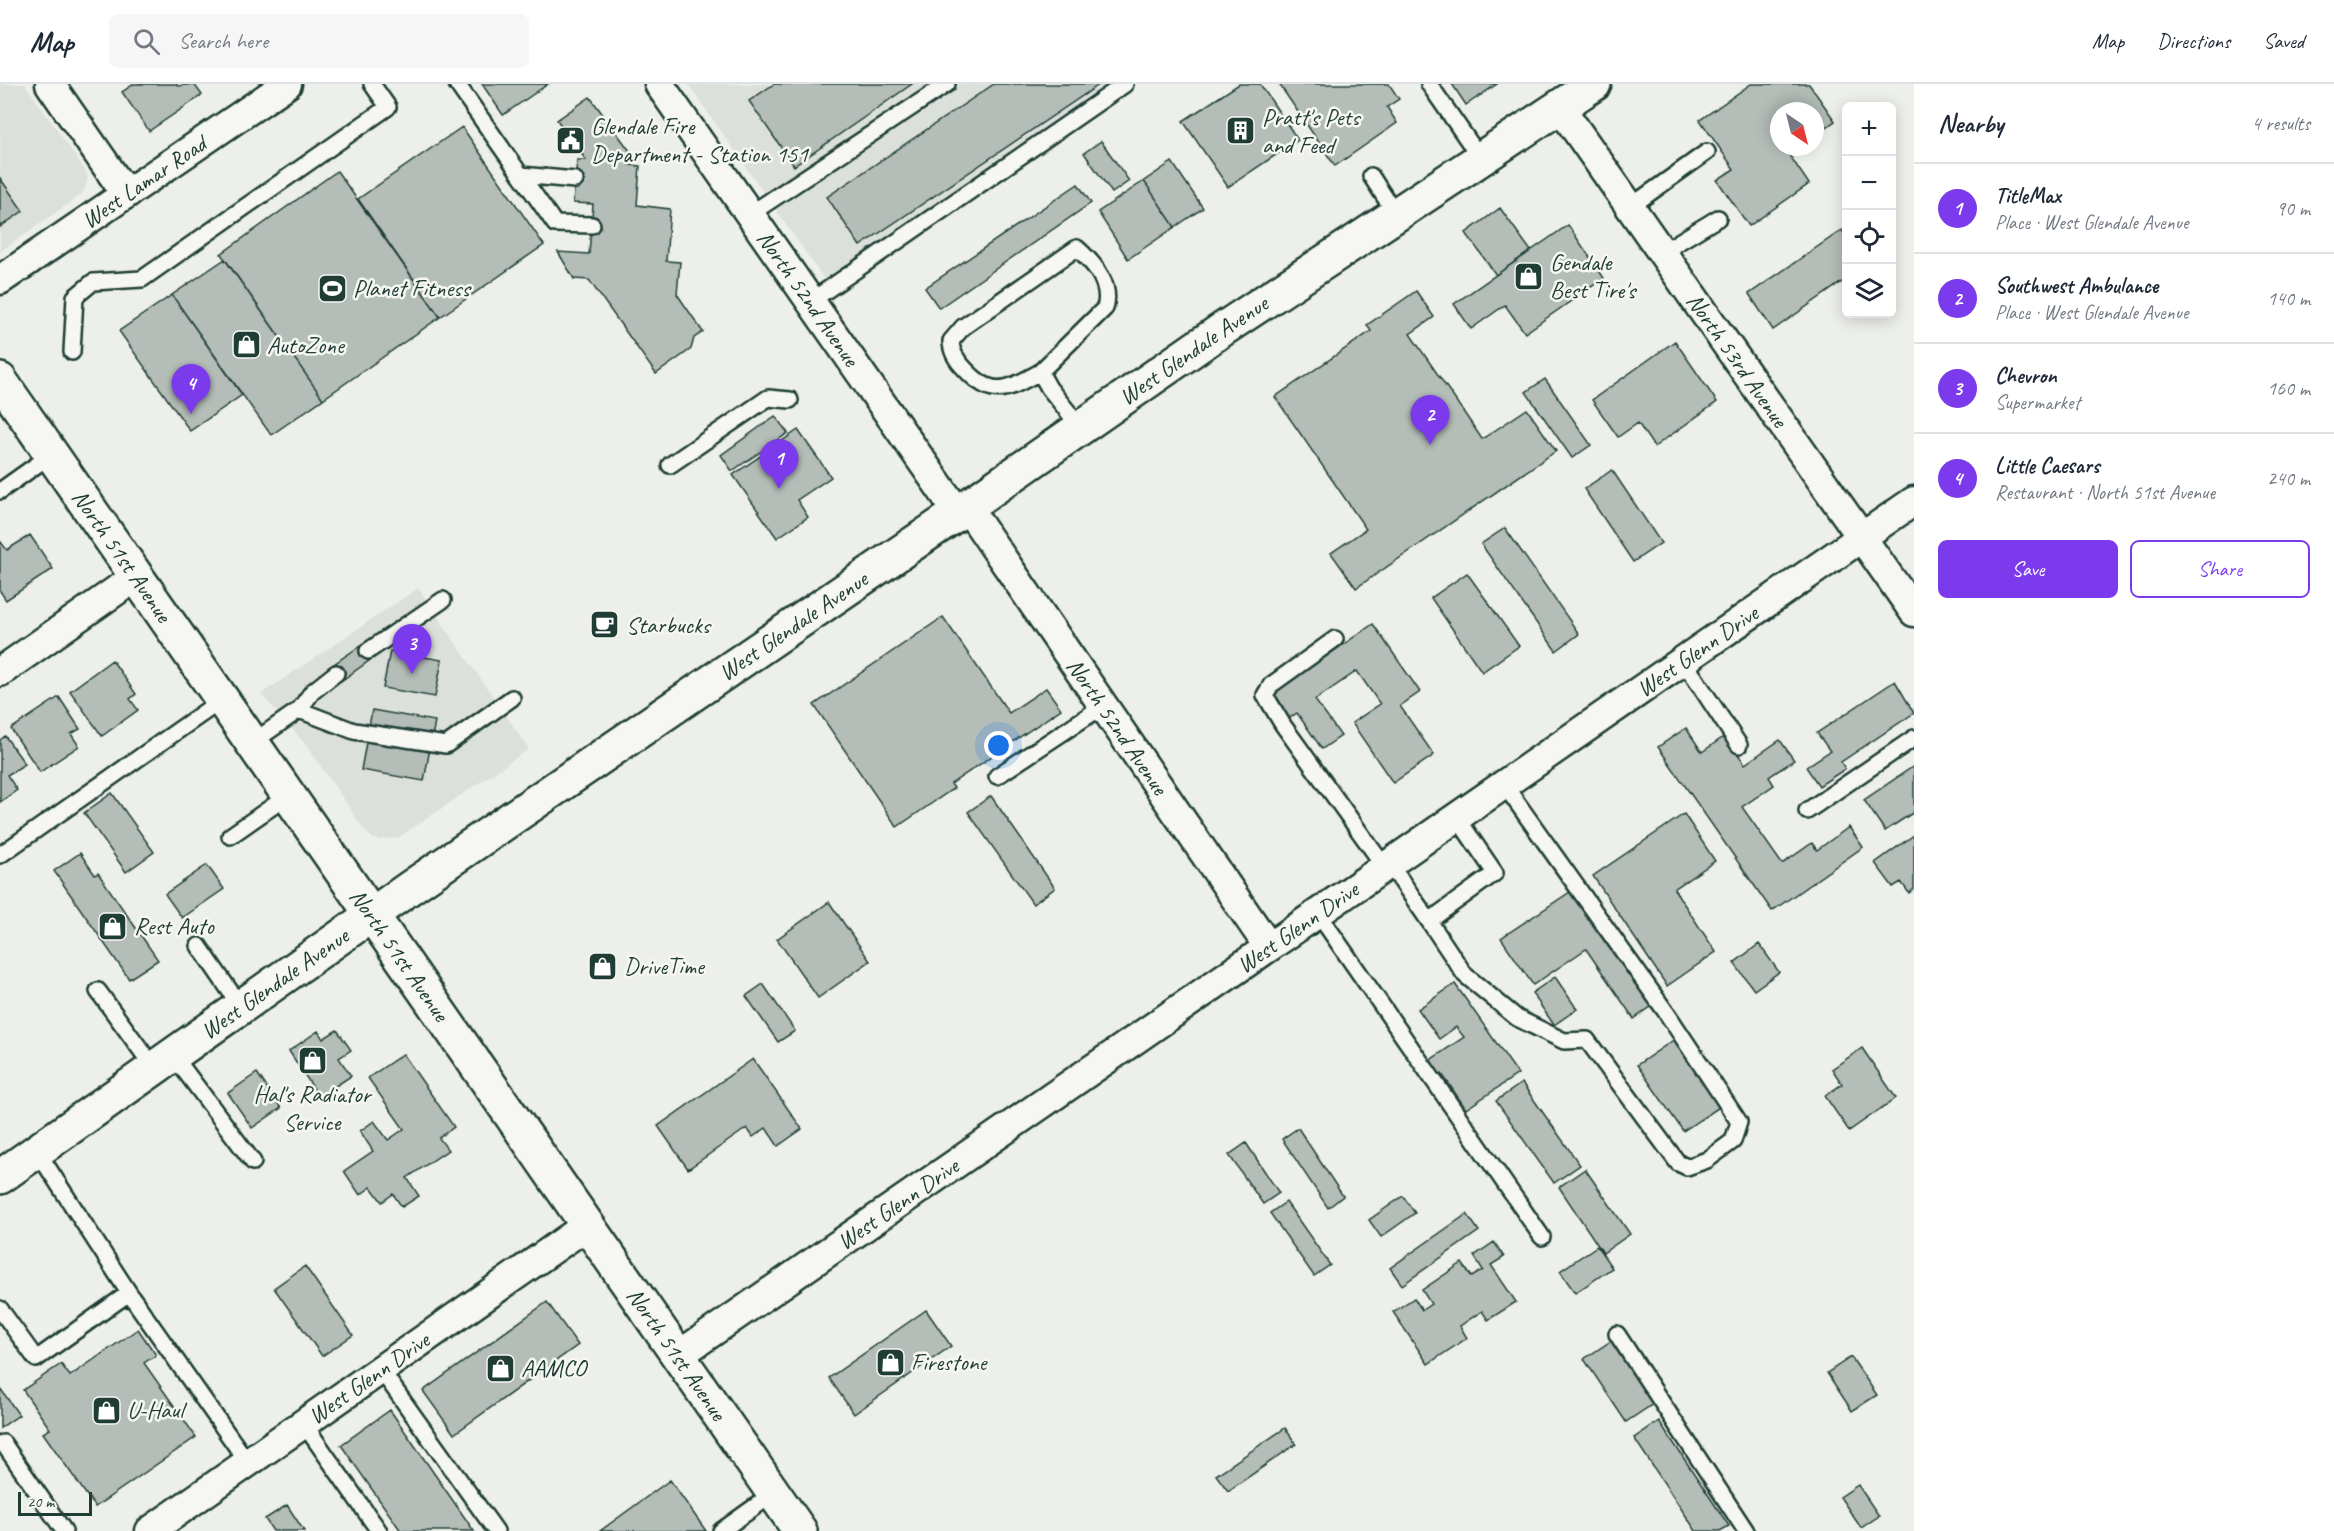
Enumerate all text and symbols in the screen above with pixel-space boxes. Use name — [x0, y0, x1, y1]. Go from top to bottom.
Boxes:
search box — [109, 14, 529, 68]
text: Map — [30, 24, 73, 59]
icon: search — [130, 25, 163, 58]
text: Search here — [178, 27, 268, 55]
text: Map — [2092, 28, 2124, 54]
text: Directions — [2157, 28, 2230, 54]
text: Saved — [2263, 28, 2304, 54]
place label: Pratt's Pets and Feed — [1262, 102, 1361, 160]
north arrow — [1770, 102, 1824, 156]
map controls — [1842, 102, 1896, 318]
button: + — [1842, 102, 1896, 156]
text: Nearby — [1938, 107, 2003, 140]
place label: Glendale Fire Department - Station 151 — [591, 111, 809, 169]
text: 4 results — [2251, 111, 2310, 136]
building icon: Pratt's Pets and Feed — [1225, 115, 1257, 147]
public building icon: Glendale Fire Department - Station 151 — [554, 124, 586, 156]
street label: West Lamar Road — [76, 127, 215, 235]
button: − — [1842, 156, 1896, 210]
text: TitleMax — [1995, 182, 2061, 210]
text: 1 — [1953, 196, 1962, 221]
text: 90 m — [2276, 196, 2310, 221]
button: locate — [1842, 210, 1896, 264]
text: Place · West Glendale Avenue — [1995, 210, 2189, 235]
street label: North 52nd Avenue — [750, 224, 867, 374]
place label: Gendale Best Tire's — [1550, 247, 1638, 305]
shop icon: Gendale Best Tire's — [1513, 260, 1545, 292]
button: layers — [1842, 264, 1896, 318]
sports icon: Planet Fitness — [316, 272, 348, 304]
text: Southwest Ambulance — [1995, 272, 2158, 300]
place label: Planet Fitness — [353, 273, 472, 303]
text: 2 — [1953, 286, 1962, 311]
text: 140 m — [2267, 286, 2310, 311]
street label: West Glendale Avenue — [1113, 287, 1275, 412]
street label: North 53rd Avenue — [1680, 287, 1796, 435]
text: Place · West Glendale Avenue — [1995, 300, 2189, 325]
shop icon: AutoZone — [230, 329, 262, 361]
place label: AutoZone — [267, 330, 346, 360]
text: Chevron — [1995, 362, 2057, 390]
pin: 4 — [172, 364, 210, 414]
text: 3 — [1953, 376, 1962, 401]
text: 160 m — [2267, 376, 2310, 401]
text: Supermarket — [1995, 390, 2080, 415]
pin: 2 — [1410, 396, 1450, 445]
pin: 1 — [760, 440, 798, 489]
text: Little Caesars — [1995, 452, 2099, 480]
text: 4 — [1953, 466, 1962, 491]
text: 240 m — [2267, 466, 2310, 491]
text: Restaurant · North 51st Avenue — [1995, 480, 2215, 505]
street label: North 51st Avenue — [66, 483, 180, 630]
button: Save — [1938, 540, 2118, 598]
button: Share — [2130, 540, 2310, 598]
street label: West Glendale Avenue — [713, 563, 875, 687]
street label: West Glenn Drive — [1631, 597, 1766, 703]
cafe icon: Starbucks — [589, 609, 621, 641]
place label: Starbucks — [626, 610, 712, 640]
pin: 3 — [392, 624, 432, 674]
street label: North 52nd Avenue — [1060, 652, 1176, 802]
your location — [984, 731, 1013, 760]
street label: West Glenn Drive — [1231, 874, 1366, 980]
street label: North 51st Avenue — [343, 883, 457, 1029]
shop icon: Rest Auto — [97, 910, 129, 942]
place label: Rest Auto — [134, 911, 215, 941]
street label: West Glendale Avenue — [195, 920, 356, 1046]
shop icon: DriveTime — [587, 950, 619, 982]
place label: DriveTime — [624, 951, 706, 981]
shop icon: Hal's Radiator Service — [296, 1045, 328, 1077]
place label: Hal's Radiator Service — [254, 1079, 373, 1137]
street label: West Glenn Drive — [831, 1150, 966, 1256]
street label: North 51st Avenue — [620, 1282, 735, 1428]
street label: West Glenn Drive — [302, 1324, 437, 1431]
shop icon: Firestone — [874, 1346, 906, 1378]
place label: Firestone — [911, 1347, 988, 1377]
shop icon: AAMCO — [484, 1352, 516, 1384]
place label: AAMCO — [521, 1353, 589, 1383]
shop icon: U-Haul — [90, 1394, 122, 1426]
place label: U-Haul — [127, 1395, 187, 1425]
scale bar — [18, 1489, 92, 1516]
text: 20 m — [27, 1492, 54, 1512]

